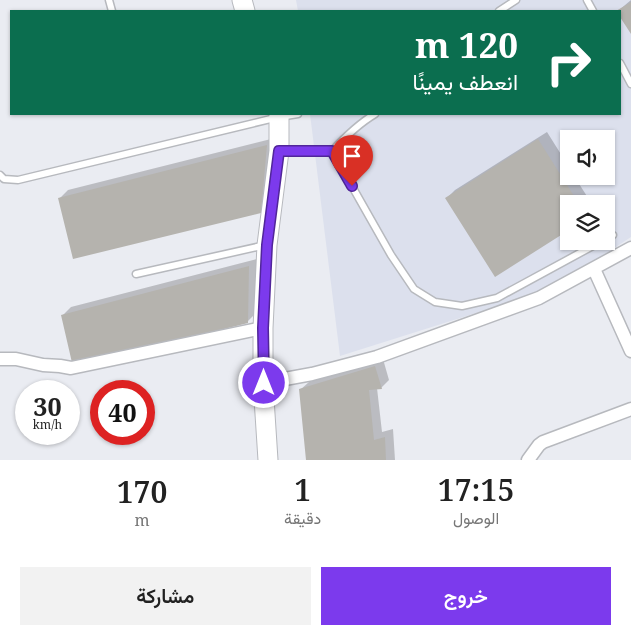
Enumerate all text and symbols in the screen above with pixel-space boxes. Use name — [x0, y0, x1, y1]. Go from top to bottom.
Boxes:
text: 120 m — [415, 21, 518, 68]
icon: right — [536, 30, 601, 95]
text: انعطف يمينًا — [412, 66, 518, 96]
map controls — [560, 130, 615, 250]
button: sound — [560, 130, 615, 185]
pin — [331, 135, 373, 186]
icon: arrive — [338, 142, 366, 170]
button: layers — [560, 195, 615, 250]
position arrow — [237, 356, 289, 408]
speed limit sign: 40 — [90, 380, 155, 445]
text: 30 — [33, 389, 62, 423]
text: km/h — [33, 416, 62, 433]
text: 1 — [294, 469, 311, 510]
text: 17:15 — [438, 469, 514, 510]
text: 170 — [117, 471, 167, 512]
text: دقيقة — [284, 507, 321, 529]
text: الوصول — [453, 507, 499, 529]
text: m — [134, 509, 150, 531]
button: مشاركة — [20, 567, 311, 625]
button: خروج — [321, 567, 611, 625]

